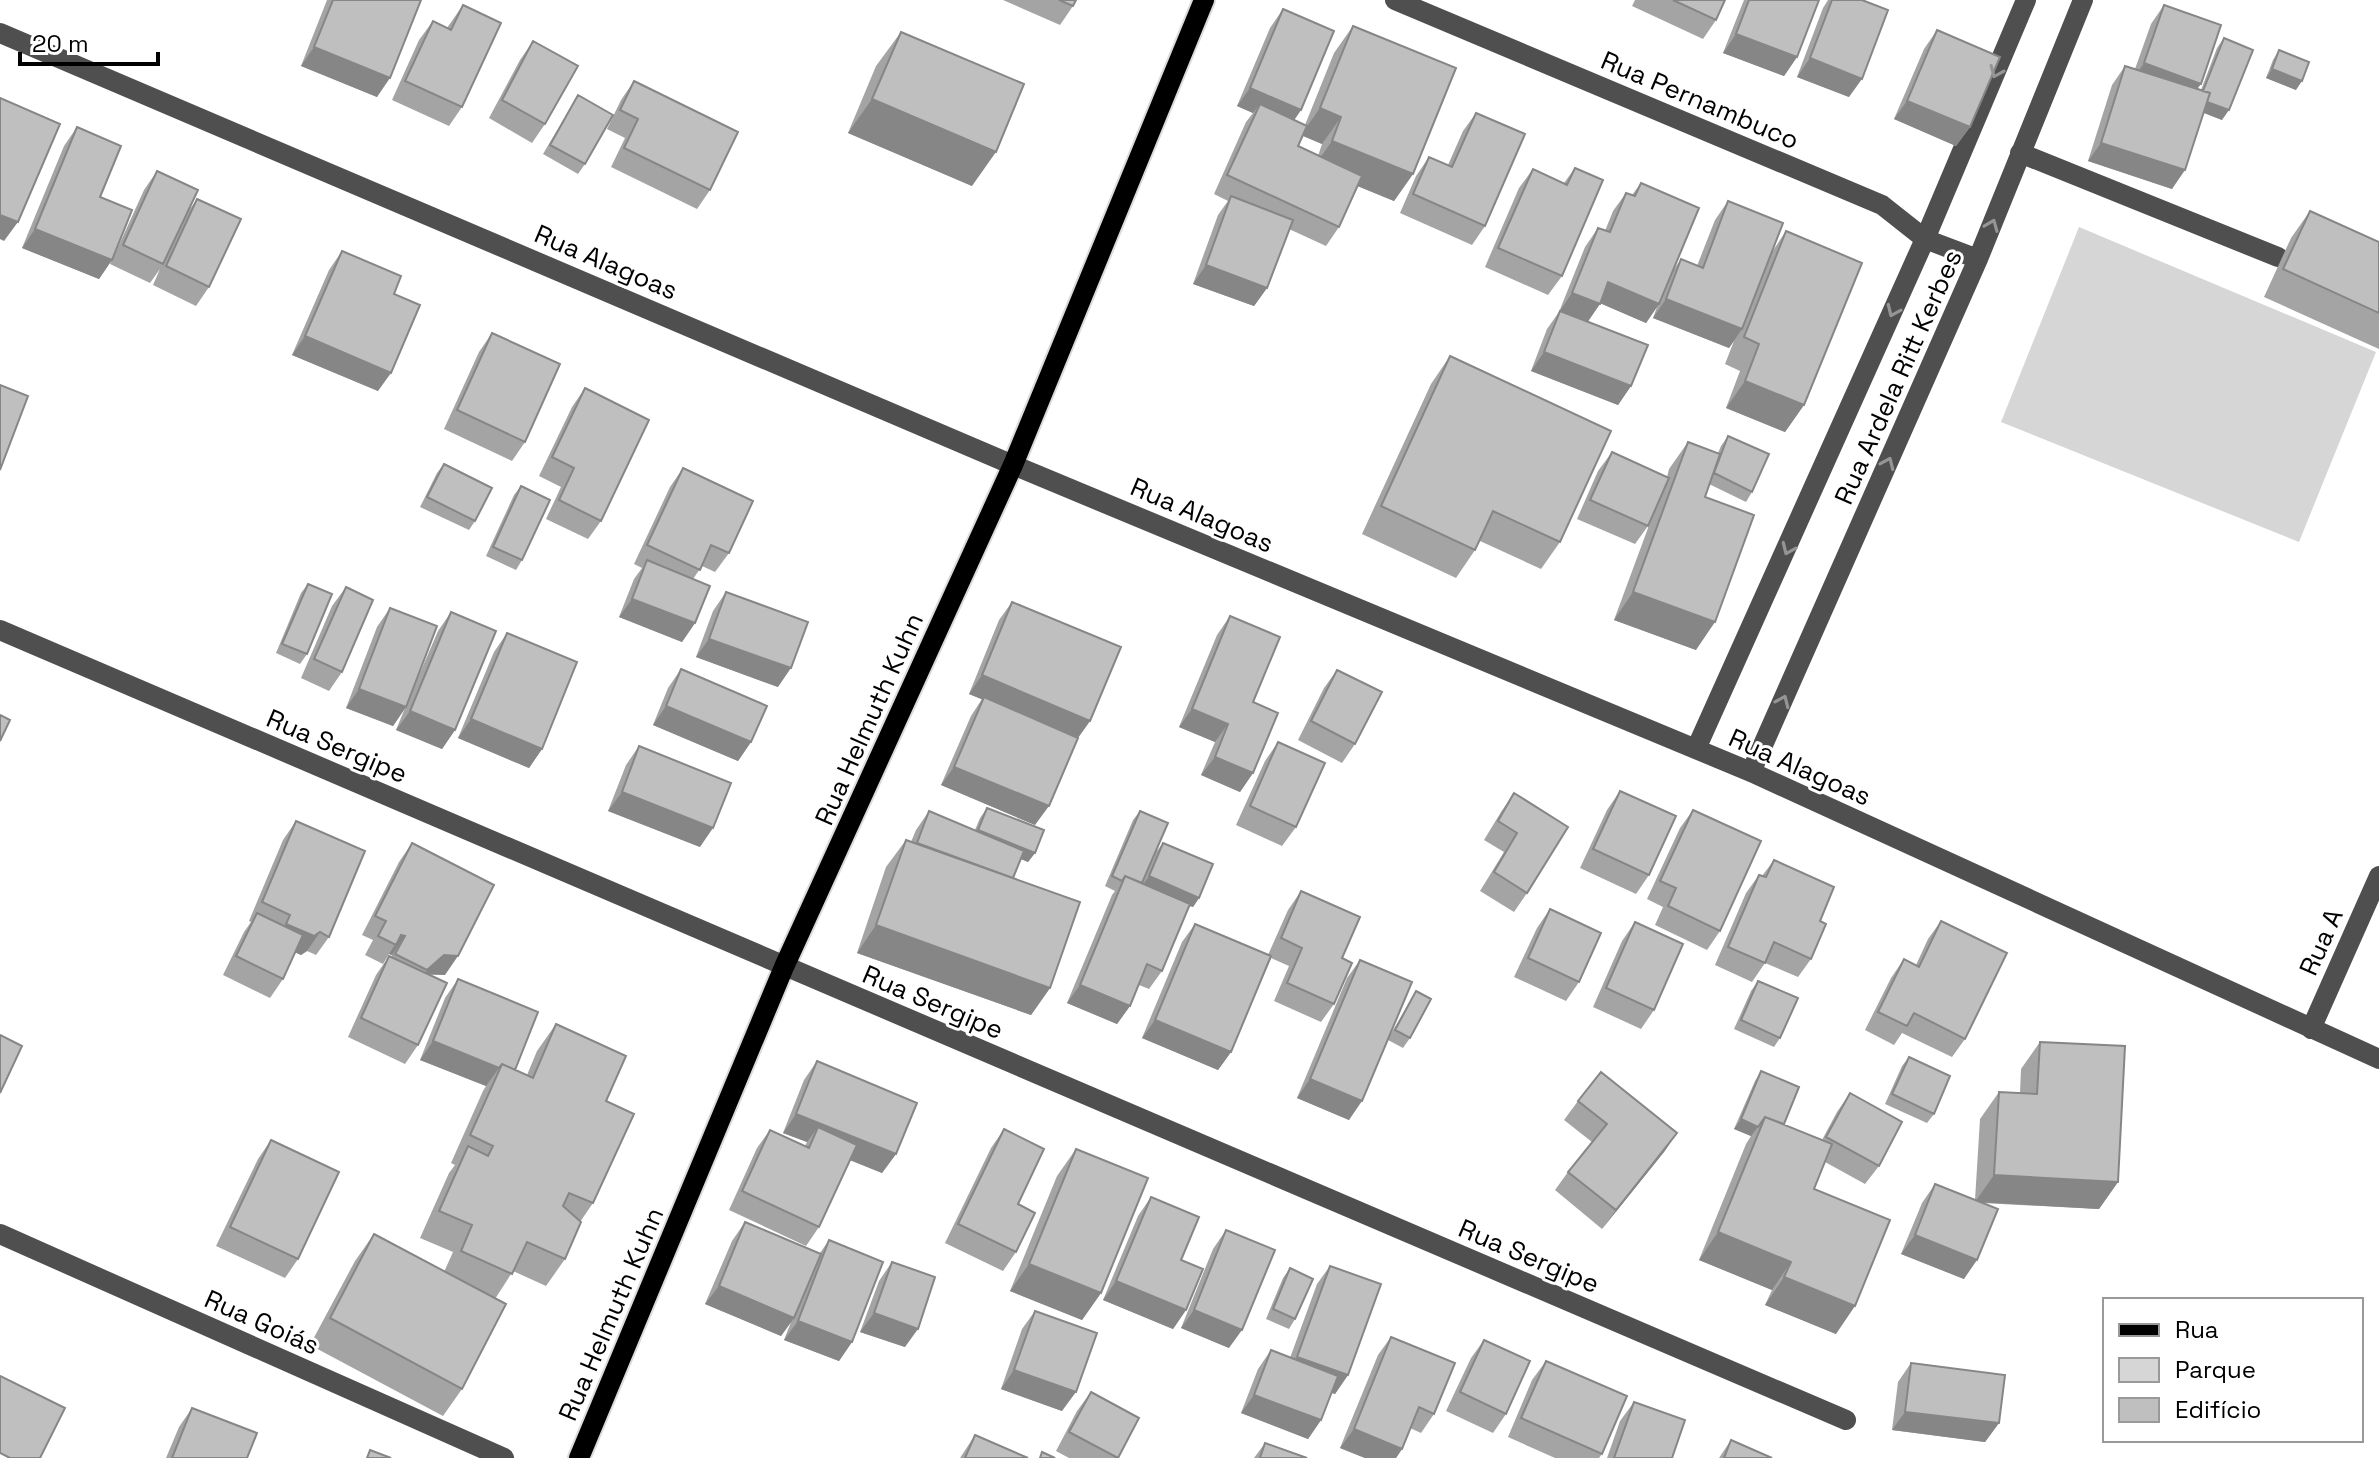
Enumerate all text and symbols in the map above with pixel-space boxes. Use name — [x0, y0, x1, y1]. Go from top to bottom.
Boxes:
scale bar — [20, 16, 158, 66]
text: 20 m — [32, 28, 89, 59]
street label: Rua Pernambuco — [1596, 43, 1804, 157]
one-way arrow — [1989, 64, 2005, 78]
street label: Rua Alagoas — [529, 217, 683, 307]
one-way arrow — [1982, 219, 1999, 233]
street label: Rua Ardela Ritt Kerbes — [1826, 244, 1970, 510]
one-way arrow — [1887, 303, 1903, 317]
one-way arrow — [1879, 457, 1895, 471]
street label: Rua Alagoas — [1125, 470, 1279, 560]
one-way arrow — [1782, 541, 1798, 555]
street label: Rua Helmuth Kuhn — [807, 608, 931, 830]
one-way arrow — [1773, 695, 1789, 709]
street label: Rua Sergipe — [261, 701, 413, 791]
street label: Rua Alagoas — [1724, 721, 1876, 813]
street label: Rua A — [2291, 903, 2351, 981]
street label: Rua Sergipe — [857, 957, 1009, 1047]
street label: Rua Helmuth Kuhn — [551, 1202, 671, 1426]
street label: Rua Sergipe — [1453, 1211, 1605, 1301]
street label: Rua Goiás — [199, 1282, 325, 1362]
legend — [2103, 1298, 2363, 1442]
text: Rua — [2175, 1314, 2219, 1345]
text: Parque — [2175, 1354, 2256, 1385]
text: Edifício — [2175, 1394, 2261, 1425]

